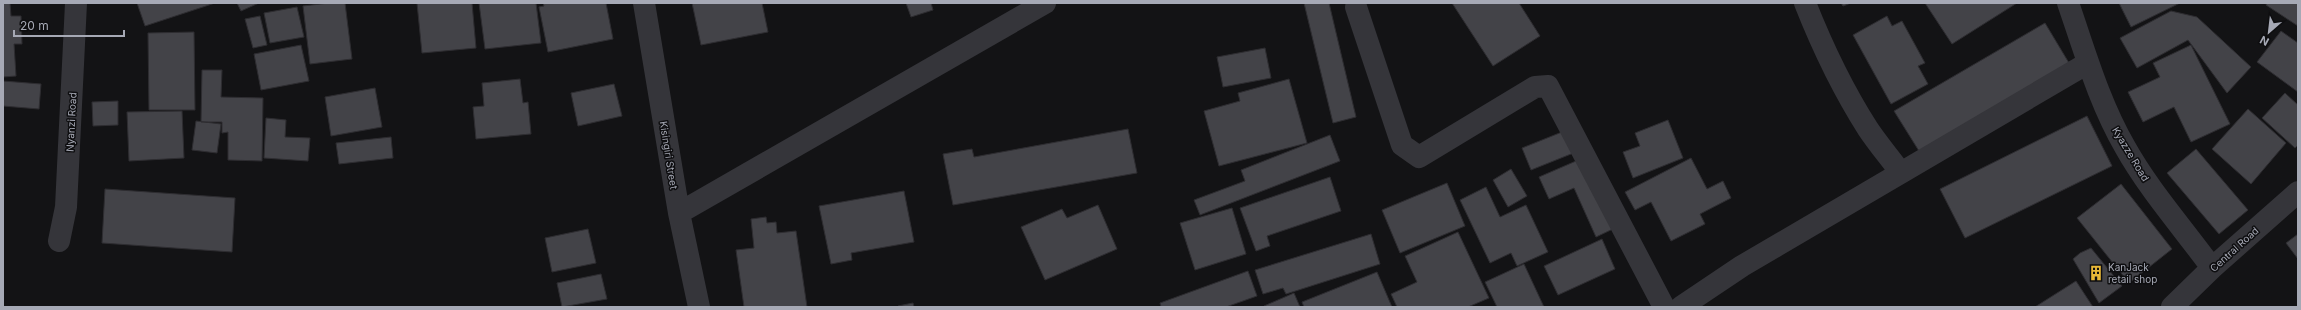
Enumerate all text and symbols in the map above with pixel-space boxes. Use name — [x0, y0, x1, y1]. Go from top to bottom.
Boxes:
scale bar — [14, 12, 124, 38]
north arrow — [2249, 12, 2289, 52]
text: 20 m — [20, 18, 49, 33]
text: N — [2257, 33, 2271, 49]
street label: Nyanzi Road — [63, 92, 79, 152]
street label: Kisingiri Street — [658, 120, 680, 191]
street label: Kyazze Road — [2110, 125, 2152, 183]
street label: Central Road — [2207, 224, 2261, 274]
place label: KanJack retail shop — [2108, 261, 2157, 285]
building icon: KanJack retail shop — [2087, 264, 2105, 282]

